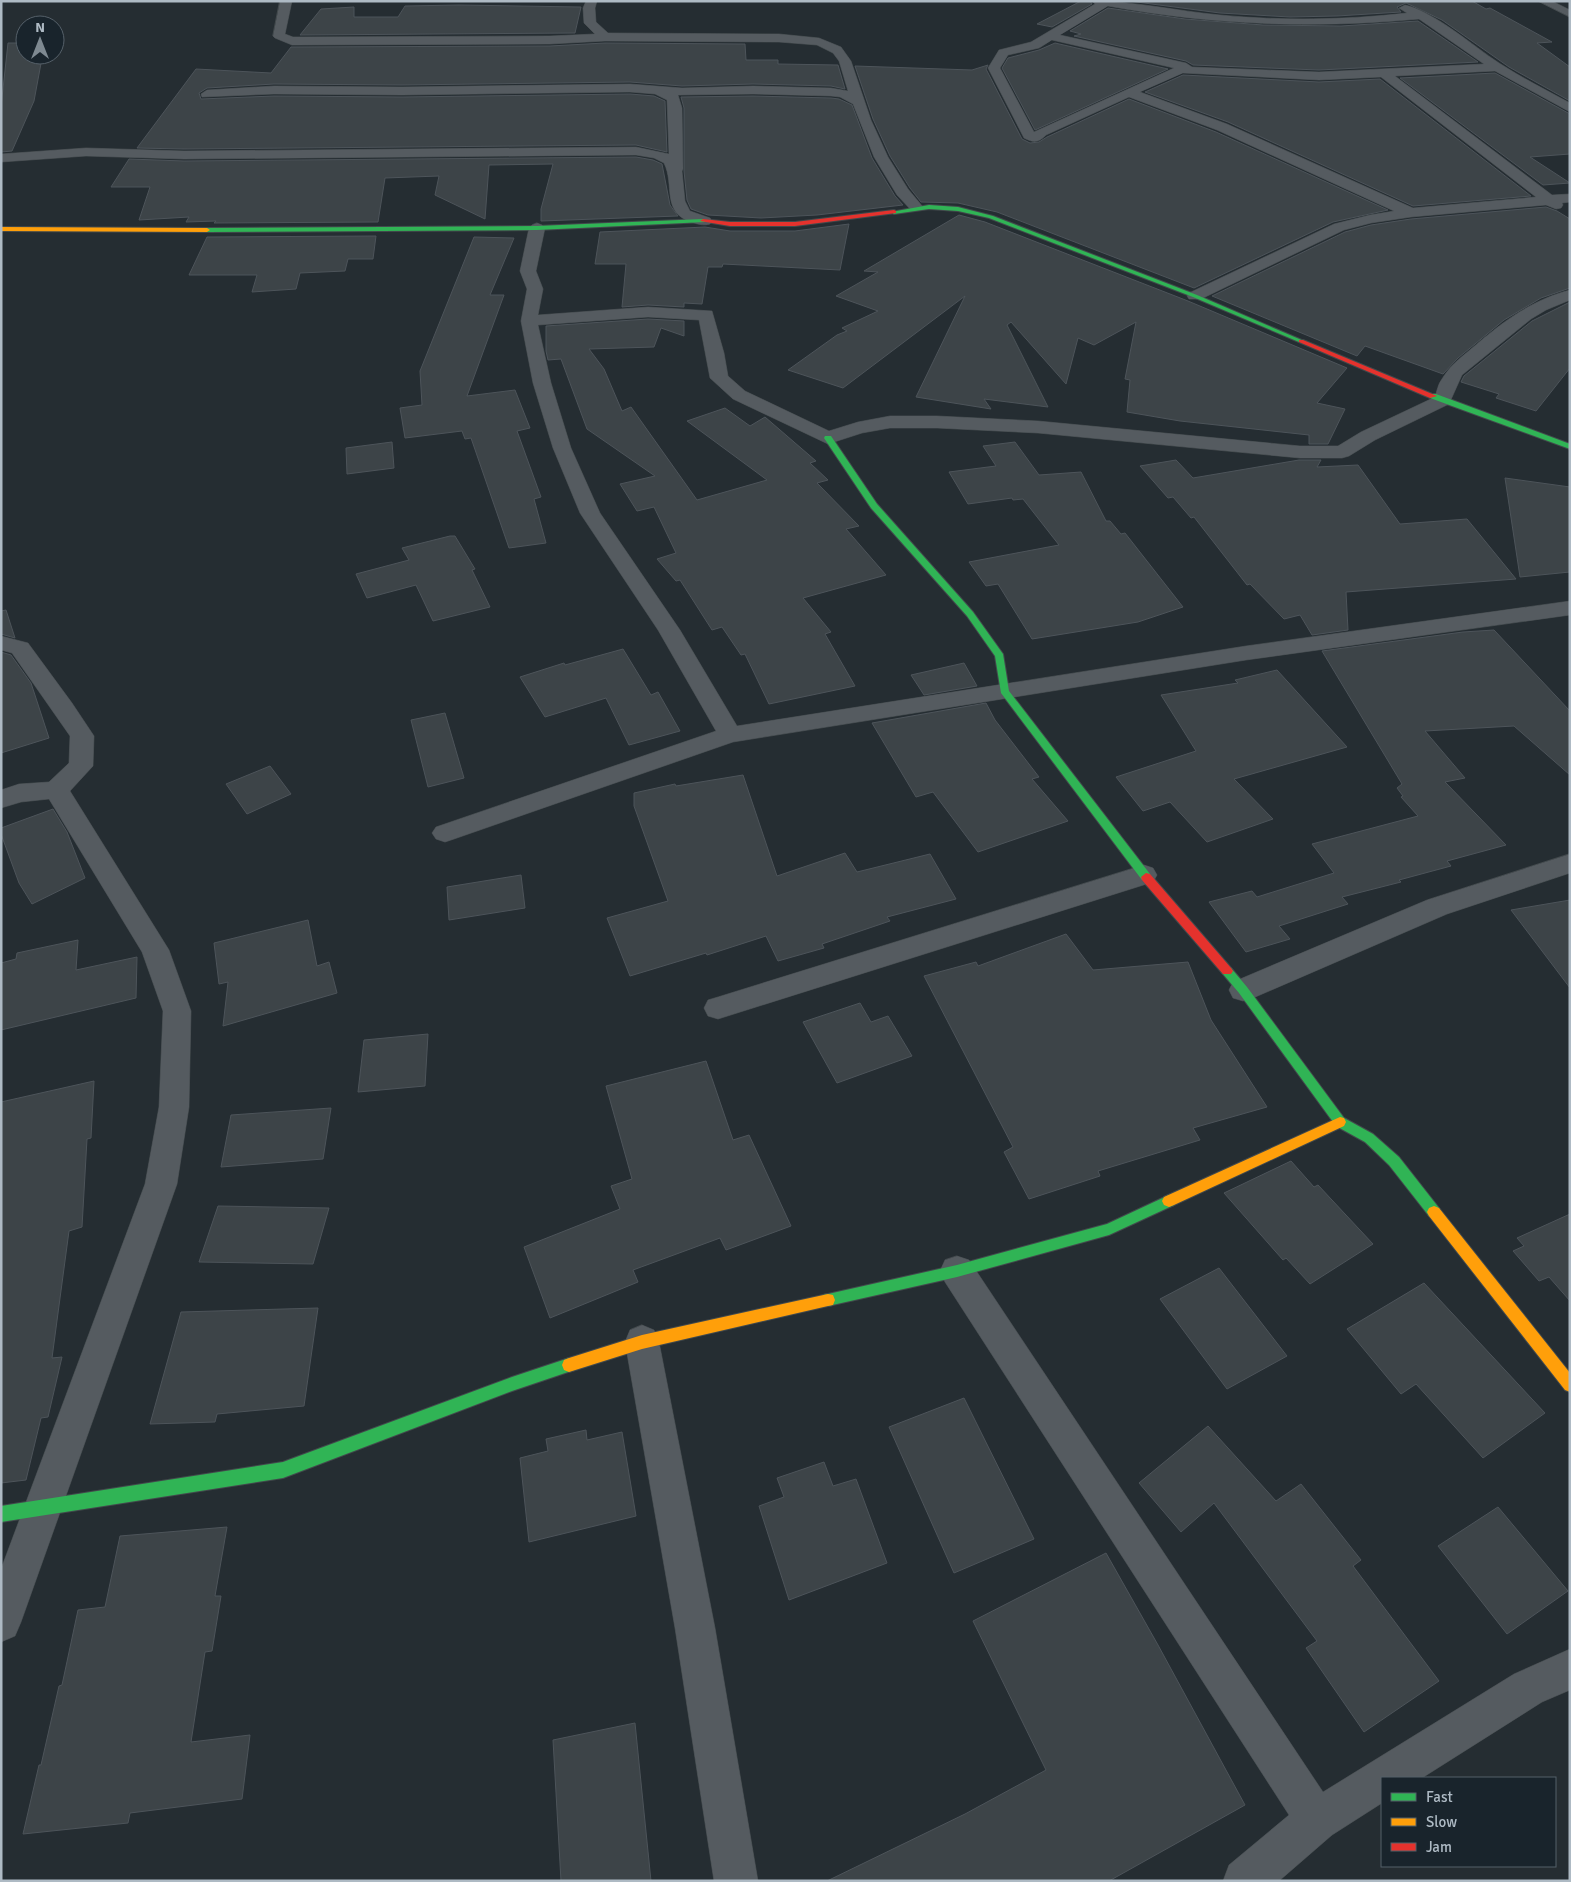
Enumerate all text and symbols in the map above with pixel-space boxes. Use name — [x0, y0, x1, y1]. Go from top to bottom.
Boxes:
north arrow — [15, 15, 65, 65]
text: N — [35, 19, 45, 36]
legend — [1381, 1777, 1556, 1867]
text: Fast — [1426, 1788, 1453, 1806]
text: Slow — [1426, 1813, 1457, 1831]
text: Jam — [1426, 1838, 1452, 1856]

